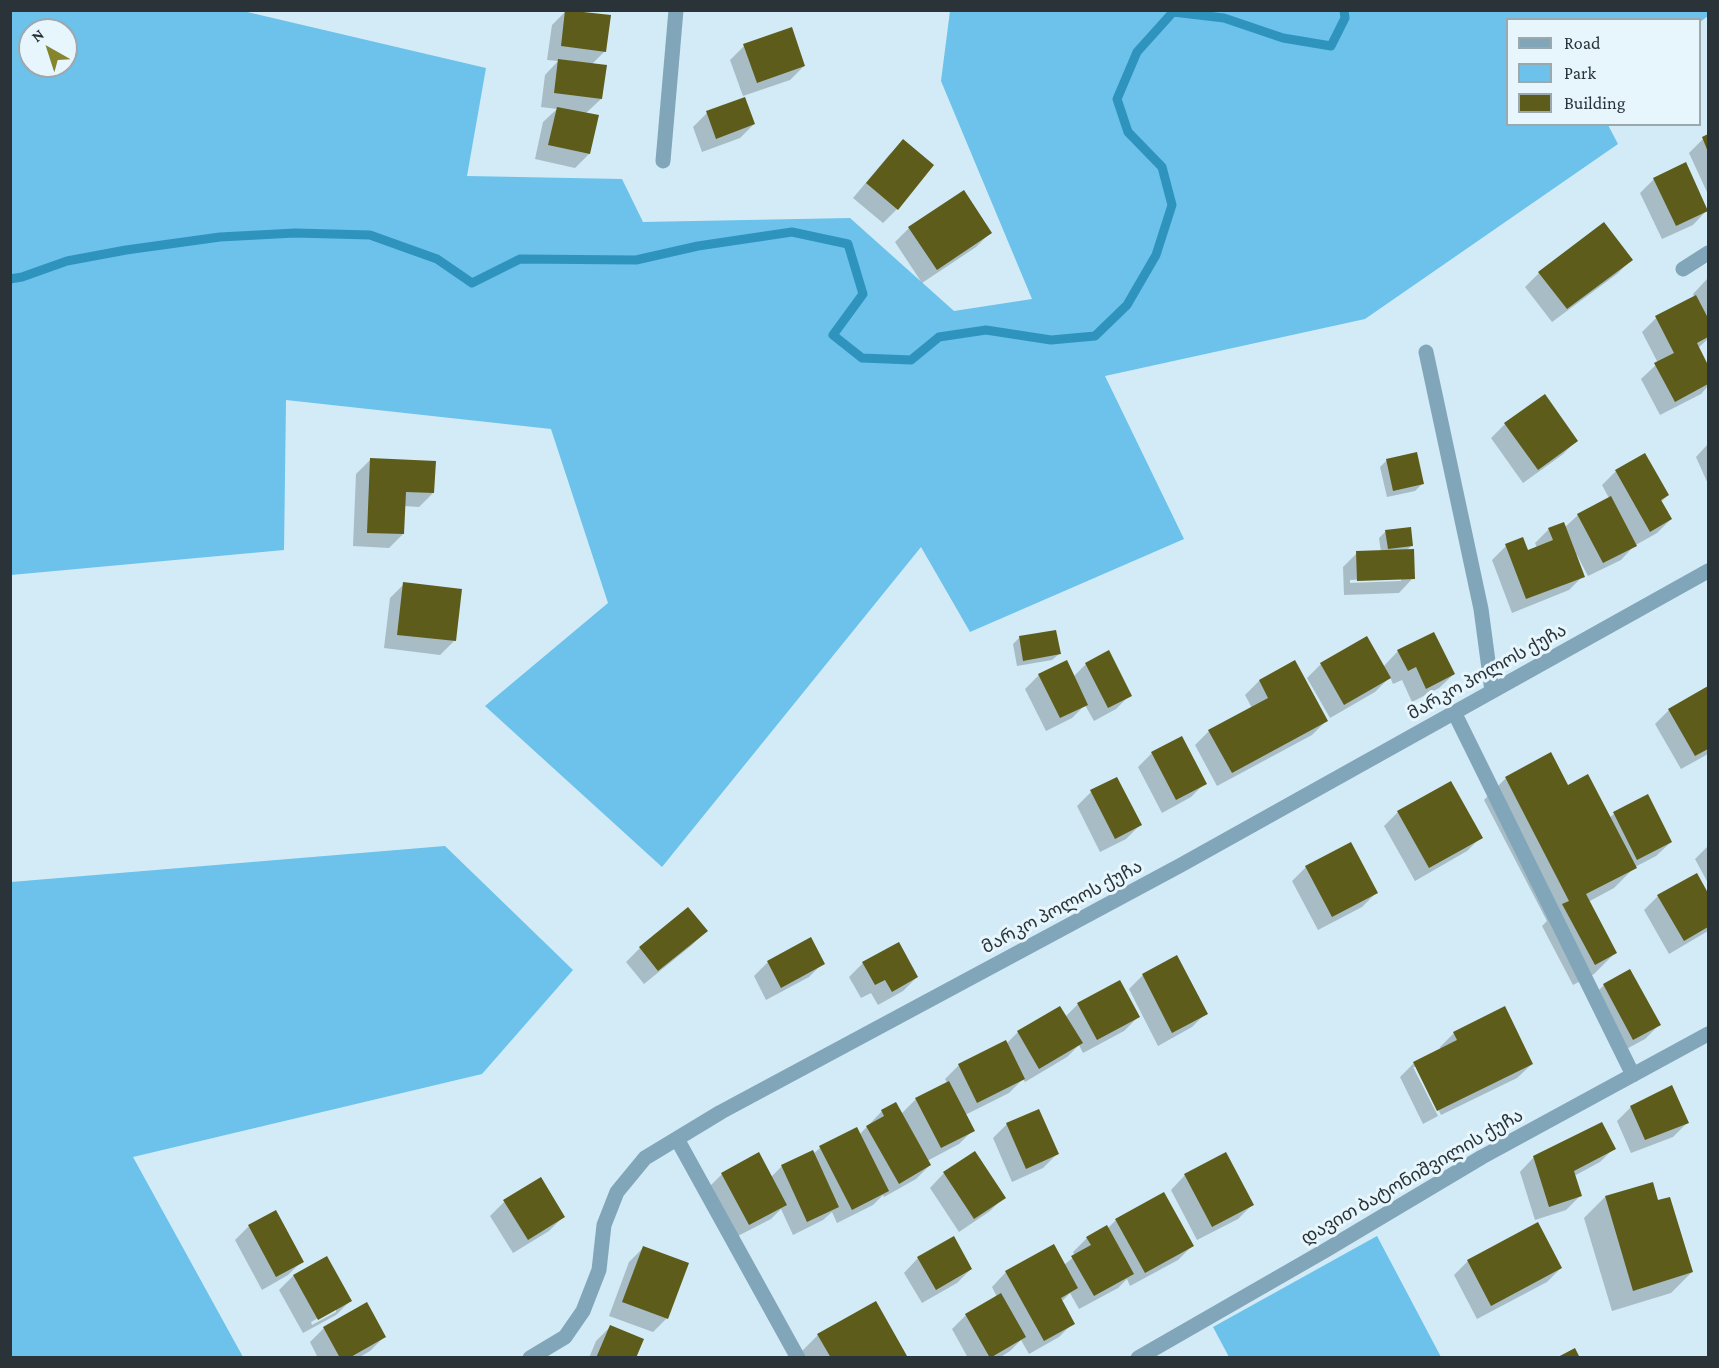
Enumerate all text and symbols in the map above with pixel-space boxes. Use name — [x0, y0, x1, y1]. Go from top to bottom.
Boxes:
north arrow — [18, 18, 78, 78]
legend — [1506, 18, 1701, 126]
text: N — [28, 25, 47, 45]
text: Road — [1564, 33, 1601, 53]
text: Park — [1564, 63, 1596, 83]
text: Building — [1564, 93, 1625, 113]
street label: მარკო პოლოს ქუჩა — [1404, 619, 1570, 725]
street label: მარკო პოლოს ქუჩა — [978, 856, 1146, 958]
street label: დავით ბატონიშვილის ქუჩა — [1297, 1104, 1527, 1250]

